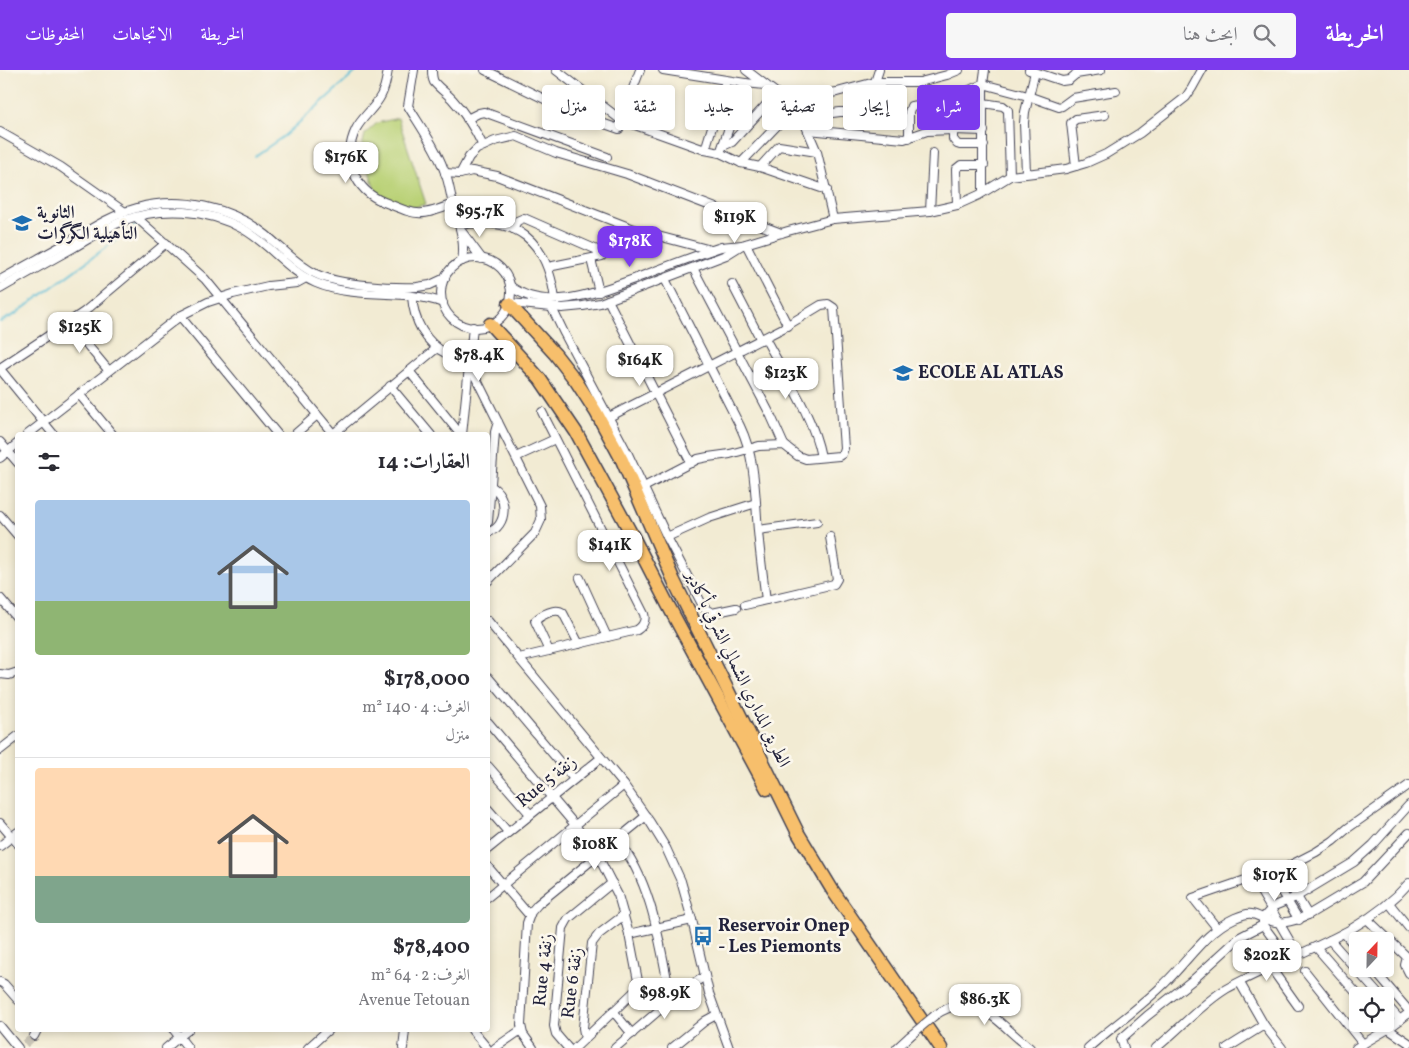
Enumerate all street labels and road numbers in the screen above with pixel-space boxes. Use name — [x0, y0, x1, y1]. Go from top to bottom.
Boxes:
street label: الطريق المداري الشمالي الشرقي بأكادير — [677, 564, 797, 772]
street label: Rue 5 زنقة — [512, 750, 582, 814]
street label: Rue 4 زنقة — [528, 932, 560, 1008]
street label: Rue 6 زنقة — [556, 946, 590, 1020]

